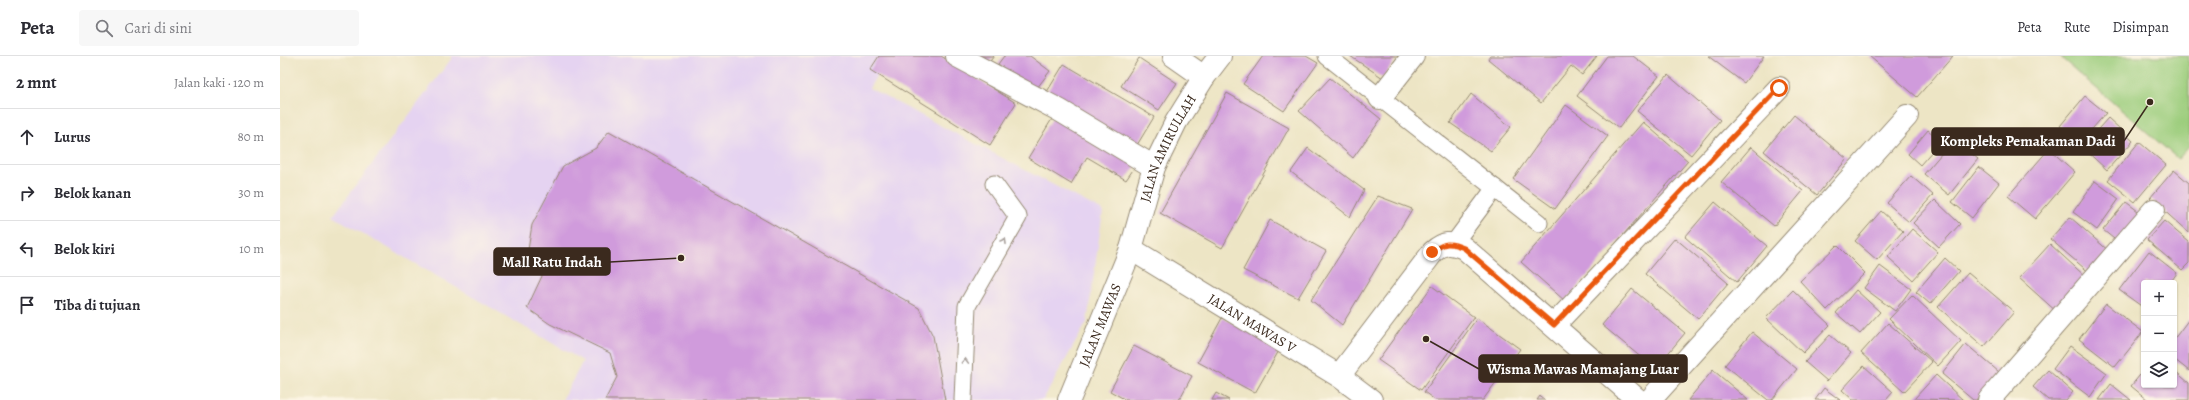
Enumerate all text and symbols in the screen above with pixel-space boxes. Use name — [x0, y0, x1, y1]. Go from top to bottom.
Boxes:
search box — [79, 10, 359, 46]
text: Peta — [20, 15, 55, 41]
icon: search — [93, 17, 115, 39]
text: Cari di sini — [125, 18, 192, 38]
text: Peta — [2017, 18, 2042, 37]
text: Rute — [2064, 18, 2090, 37]
text: Disimpan — [2112, 18, 2169, 37]
text: 2 mnt — [16, 71, 57, 94]
text: Jalan kaki · 120 m — [174, 74, 264, 91]
route start — [1770, 79, 1788, 97]
street label: JALAN AMIRULLAH — [1136, 91, 1201, 204]
icon: ahead — [16, 126, 38, 148]
text: Lurus — [54, 127, 91, 147]
text: 80 m — [237, 128, 264, 145]
callout: Kompleks Pemakaman Dadi — [1932, 128, 2124, 155]
text: Kompleks Pemakaman Dadi — [1940, 131, 2116, 151]
icon: right — [16, 182, 38, 204]
text: Belok kanan — [54, 183, 131, 203]
text: 30 m — [238, 184, 264, 201]
icon: left — [16, 238, 38, 260]
one-way arrow — [999, 238, 1006, 245]
text: Belok kiri — [54, 239, 115, 259]
text: 10 m — [239, 240, 264, 257]
route end — [1423, 243, 1441, 261]
callout: Mall Ratu Indah — [494, 248, 610, 275]
text: Mall Ratu Indah — [502, 252, 602, 272]
map controls — [2141, 280, 2177, 388]
button: + — [2141, 280, 2177, 316]
street label: JALAN MAWAS — [1075, 281, 1126, 370]
street label: JALAN MAWAS V — [1204, 289, 1300, 358]
icon: arrive — [16, 294, 38, 316]
text: Tiba di tujuan — [54, 295, 140, 315]
button: − — [2141, 316, 2177, 352]
button: layers — [2141, 352, 2177, 388]
callout: Wisma Mawas Mamajang Luar — [1479, 355, 1687, 382]
one-way arrow — [960, 358, 969, 364]
text: Wisma Mawas Mamajang Luar — [1486, 359, 1679, 379]

